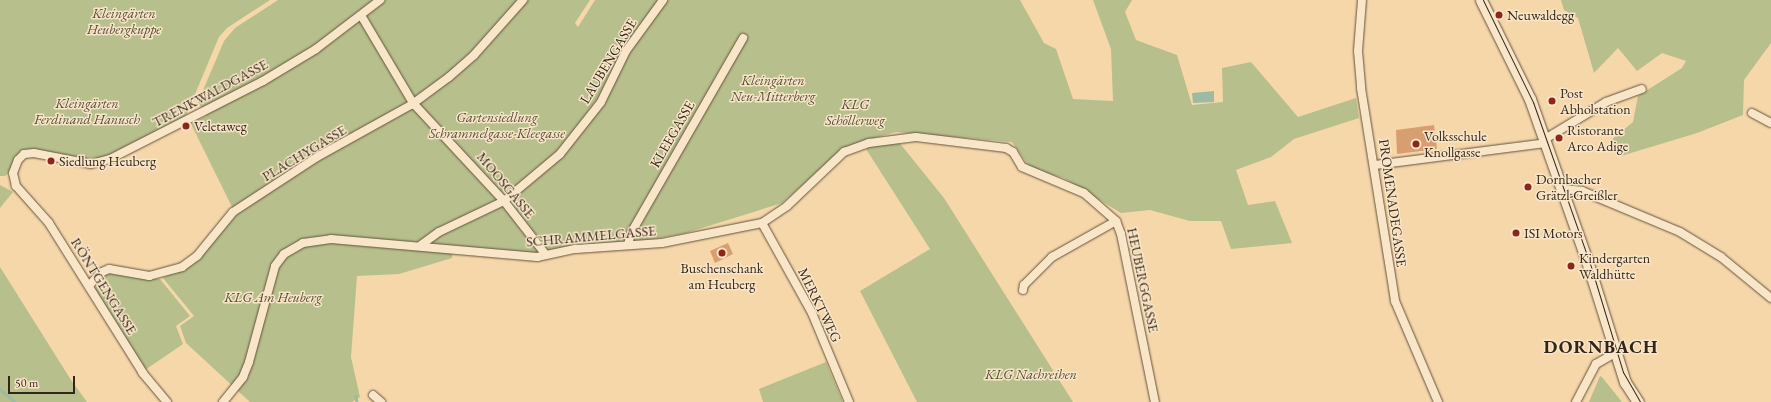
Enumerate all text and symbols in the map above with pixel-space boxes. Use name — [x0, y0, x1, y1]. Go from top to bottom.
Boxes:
park label: Kleingärten Heubergkuppe — [87, 5, 161, 38]
place label: Neuwaldegg — [1507, 7, 1574, 23]
marker: Neuwaldegg — [1494, 10, 1504, 20]
street label: LAUBENGASSE — [576, 15, 640, 107]
street label: TRENKWALDGASSE — [149, 56, 271, 130]
park label: Kleingärten Neu-Mitterberg — [731, 72, 815, 104]
place label: Post Abholstation — [1560, 85, 1631, 118]
park label: Kleingärten Ferdinand Hanusch — [34, 95, 140, 128]
park label: KLG Schöllerweg — [825, 96, 885, 128]
marker: Post Abholstation — [1547, 96, 1557, 106]
street label: KLEEGASSE — [646, 98, 698, 170]
park label: Gartensiedlung Schrammelgasse-Kleegasse — [429, 109, 565, 142]
place label: Veletaweg — [194, 118, 247, 134]
marker: Veletaweg — [181, 121, 191, 131]
street label: PLACHYGASSE — [259, 121, 349, 185]
place label: Ristorante Arco Adige — [1567, 122, 1628, 154]
place label: Volksschule Knollgasse — [1424, 128, 1487, 160]
marker: Ristorante Arco Adige — [1554, 133, 1564, 143]
street label: PROMENADEGASSE — [1376, 138, 1410, 268]
marker: Volksschule Knollgasse — [1411, 139, 1421, 149]
street label: MOOSGASSE — [473, 148, 539, 222]
place label: Siedlung Heuberg — [59, 153, 156, 169]
marker: Siedlung Heuberg — [46, 156, 56, 166]
place label: Dornbacher Grätzl-Greißler — [1536, 171, 1618, 204]
marker: Dornbacher Grätzl-Greißler — [1523, 182, 1533, 192]
street label: SCHRAMMELGASSE — [525, 222, 657, 250]
place label: ISI Motors — [1524, 225, 1583, 241]
street label: HEUBERGGASSE — [1124, 226, 1162, 334]
marker: ISI Motors — [1511, 228, 1521, 238]
street label: RÖNTGENGASSE — [68, 235, 140, 337]
marker: Buschenschank am Heuberg — [717, 248, 727, 258]
place label: Kindergarten Waldhütte — [1579, 250, 1650, 282]
place label: Buschenschank am Heuberg — [681, 260, 763, 292]
marker: Kindergarten Waldhütte — [1566, 261, 1576, 271]
street label: MERKTWEG — [795, 265, 845, 345]
park label: KLG Am Heuberg — [224, 289, 322, 305]
district label: DORNBACH — [1544, 336, 1658, 358]
park label: KLG Nachreihen — [985, 366, 1077, 382]
scale bar — [10, 368, 77, 394]
text: 50 m — [15, 375, 38, 391]

